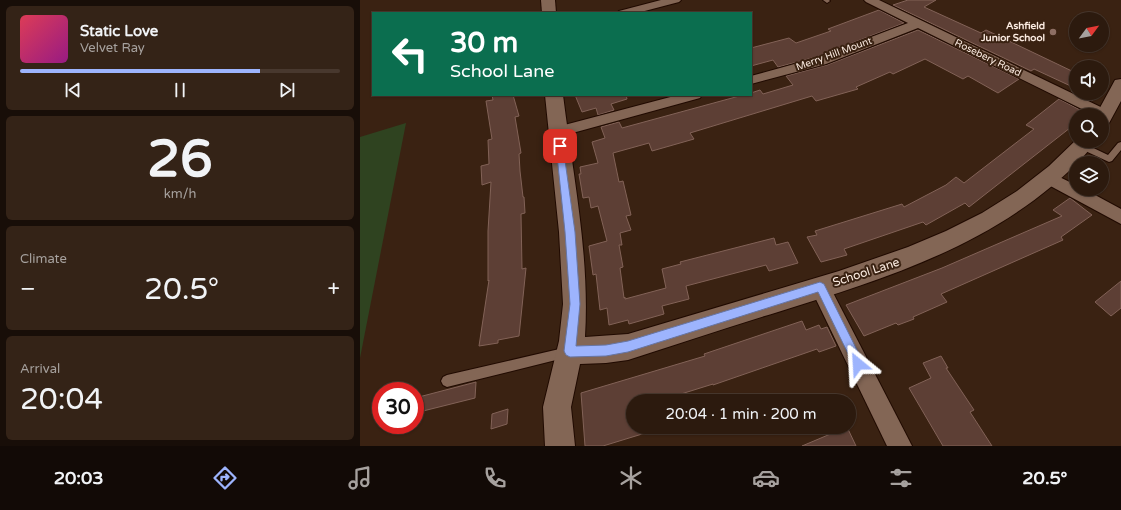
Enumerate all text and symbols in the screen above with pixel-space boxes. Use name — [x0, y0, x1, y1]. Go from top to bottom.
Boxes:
north arrow — [1069, 12, 1109, 52]
map controls — [1069, 12, 1109, 196]
place label: Ashfield Junior School — [980, 20, 1045, 44]
text: Static Love — [80, 22, 158, 40]
text: 30 m — [450, 26, 518, 60]
marker: Ashfield Junior School — [1048, 27, 1058, 37]
icon: left — [384, 28, 436, 80]
street label: Merry Hill Mount — [794, 35, 874, 73]
street label: Rosebery Road — [953, 37, 1023, 79]
text: Velvet Ray — [80, 40, 145, 56]
text: School Lane — [450, 60, 554, 82]
button: sound — [1069, 60, 1109, 100]
icon: previous — [62, 79, 84, 101]
icon: pause — [169, 79, 191, 101]
icon: next — [276, 79, 298, 101]
button: search — [1069, 108, 1109, 148]
text: 26 — [147, 128, 213, 191]
pin — [543, 129, 577, 163]
icon: arrive — [549, 135, 571, 157]
button: layers — [1069, 156, 1109, 196]
text: km/h — [164, 186, 196, 202]
text: Climate — [20, 251, 67, 267]
street label: School Lane — [831, 255, 901, 289]
text: 20.5° — [144, 271, 219, 308]
text: − — [20, 276, 36, 302]
text: + — [328, 276, 340, 302]
position arrow — [837, 343, 879, 385]
text: Arrival — [20, 361, 60, 377]
text: 20:04 — [20, 381, 103, 418]
speed limit sign: 30 — [372, 382, 424, 434]
text: 20:04 · 1 min · 200 m — [666, 405, 816, 423]
icon: directions — [211, 464, 239, 492]
icon: music — [346, 464, 374, 492]
icon: phone — [481, 464, 509, 492]
icon: climate — [617, 464, 645, 492]
icon: car — [752, 464, 780, 492]
icon: filters — [887, 464, 915, 492]
text: 20:03 — [54, 467, 104, 489]
text: 20.5° — [1022, 467, 1067, 489]

